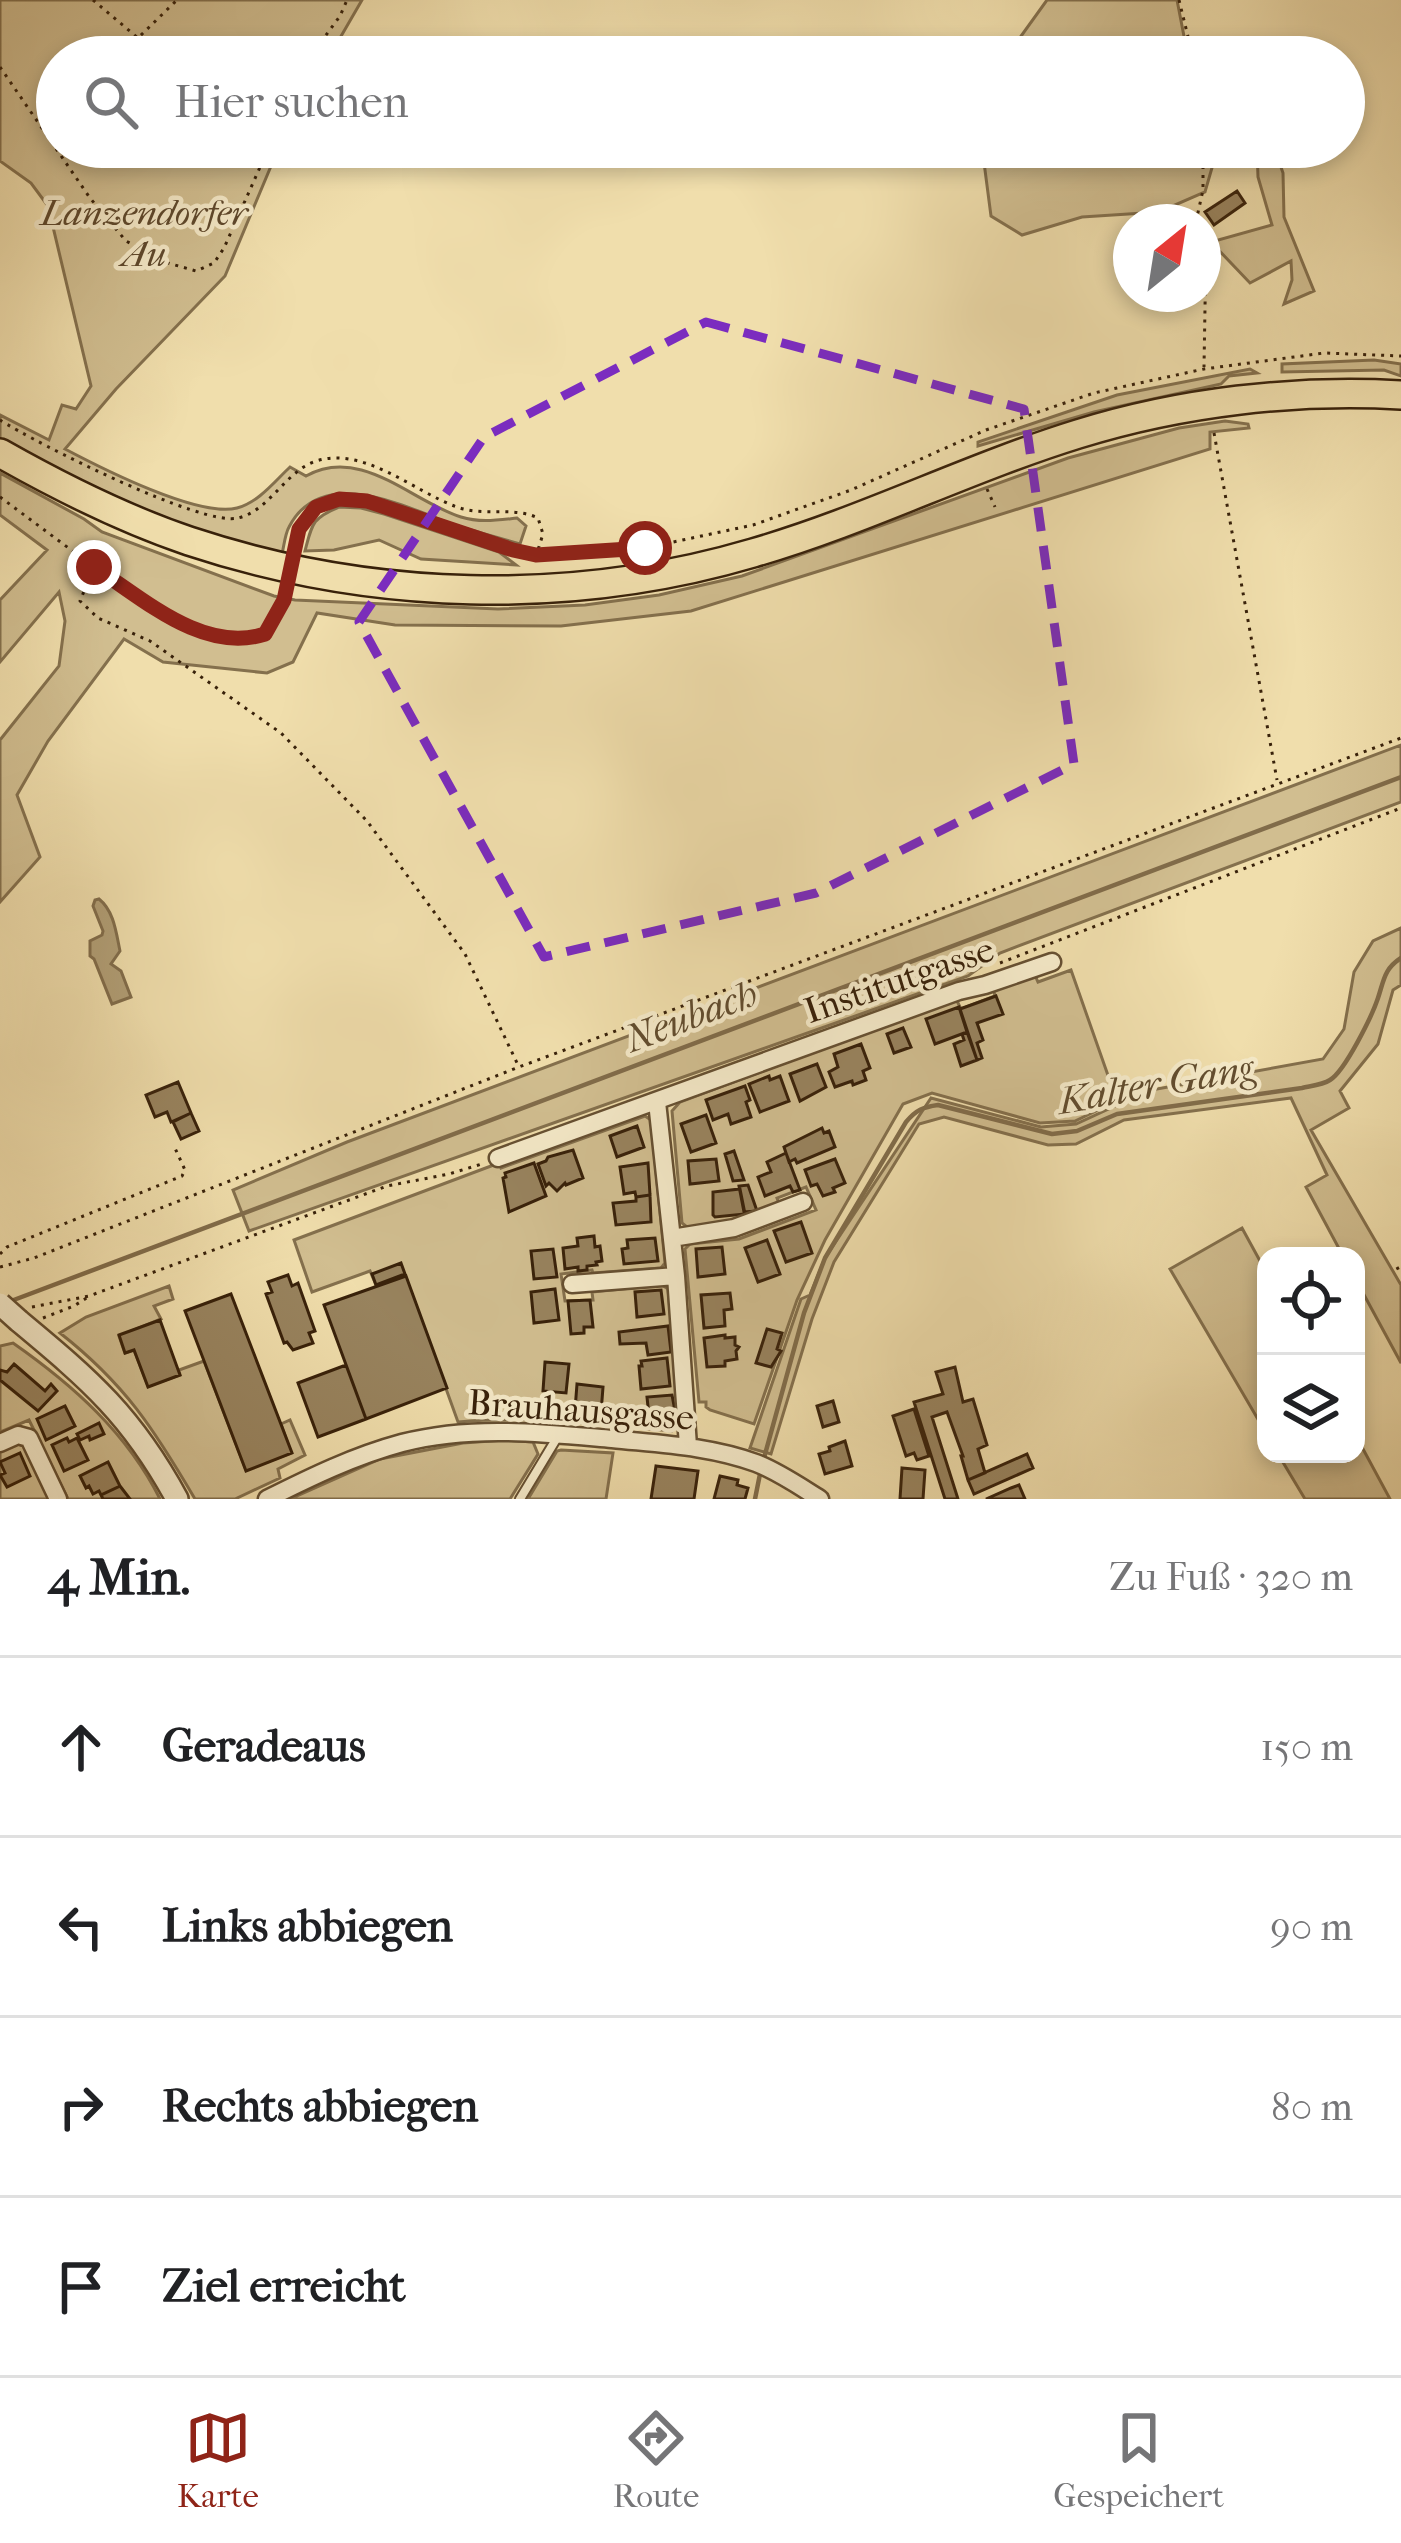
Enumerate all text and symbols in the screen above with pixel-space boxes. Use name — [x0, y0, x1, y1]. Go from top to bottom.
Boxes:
search box — [36, 36, 1365, 168]
icon: search — [78, 69, 144, 135]
text: Hier suchen — [174, 76, 409, 129]
park label: Lanzendorfer Au — [38, 192, 250, 275]
north arrow — [1113, 204, 1221, 312]
route start — [618, 521, 672, 575]
route end — [67, 540, 121, 594]
street label: Institutgasse — [799, 928, 999, 1032]
water label: Neubach — [617, 970, 764, 1063]
water label: Kalter Gang — [1051, 1044, 1258, 1124]
map controls — [1257, 1247, 1365, 1463]
button: locate — [1257, 1247, 1365, 1355]
button: layers — [1257, 1355, 1365, 1463]
street label: Brauhausgasse — [467, 1381, 695, 1439]
text: 4 Min. — [48, 1547, 190, 1607]
text: Zu Fuß · 320 m — [1109, 1554, 1353, 1600]
icon: ahead — [48, 1714, 114, 1780]
text: Geradeaus — [162, 1720, 366, 1773]
text: 150 m — [1260, 1724, 1353, 1770]
icon: left — [48, 1894, 114, 1960]
text: Links abbiegen — [162, 1900, 453, 1953]
text: 90 m — [1270, 1904, 1353, 1950]
icon: right — [48, 2074, 114, 2140]
text: Rechts abbiegen — [162, 2080, 478, 2133]
text: 80 m — [1271, 2084, 1353, 2130]
icon: arrive — [48, 2254, 114, 2320]
text: Ziel erreicht — [162, 2260, 406, 2313]
tab: Karte — [177, 2405, 259, 2516]
tab: Route — [613, 2405, 699, 2516]
tab: Gespeichert — [1053, 2405, 1224, 2516]

